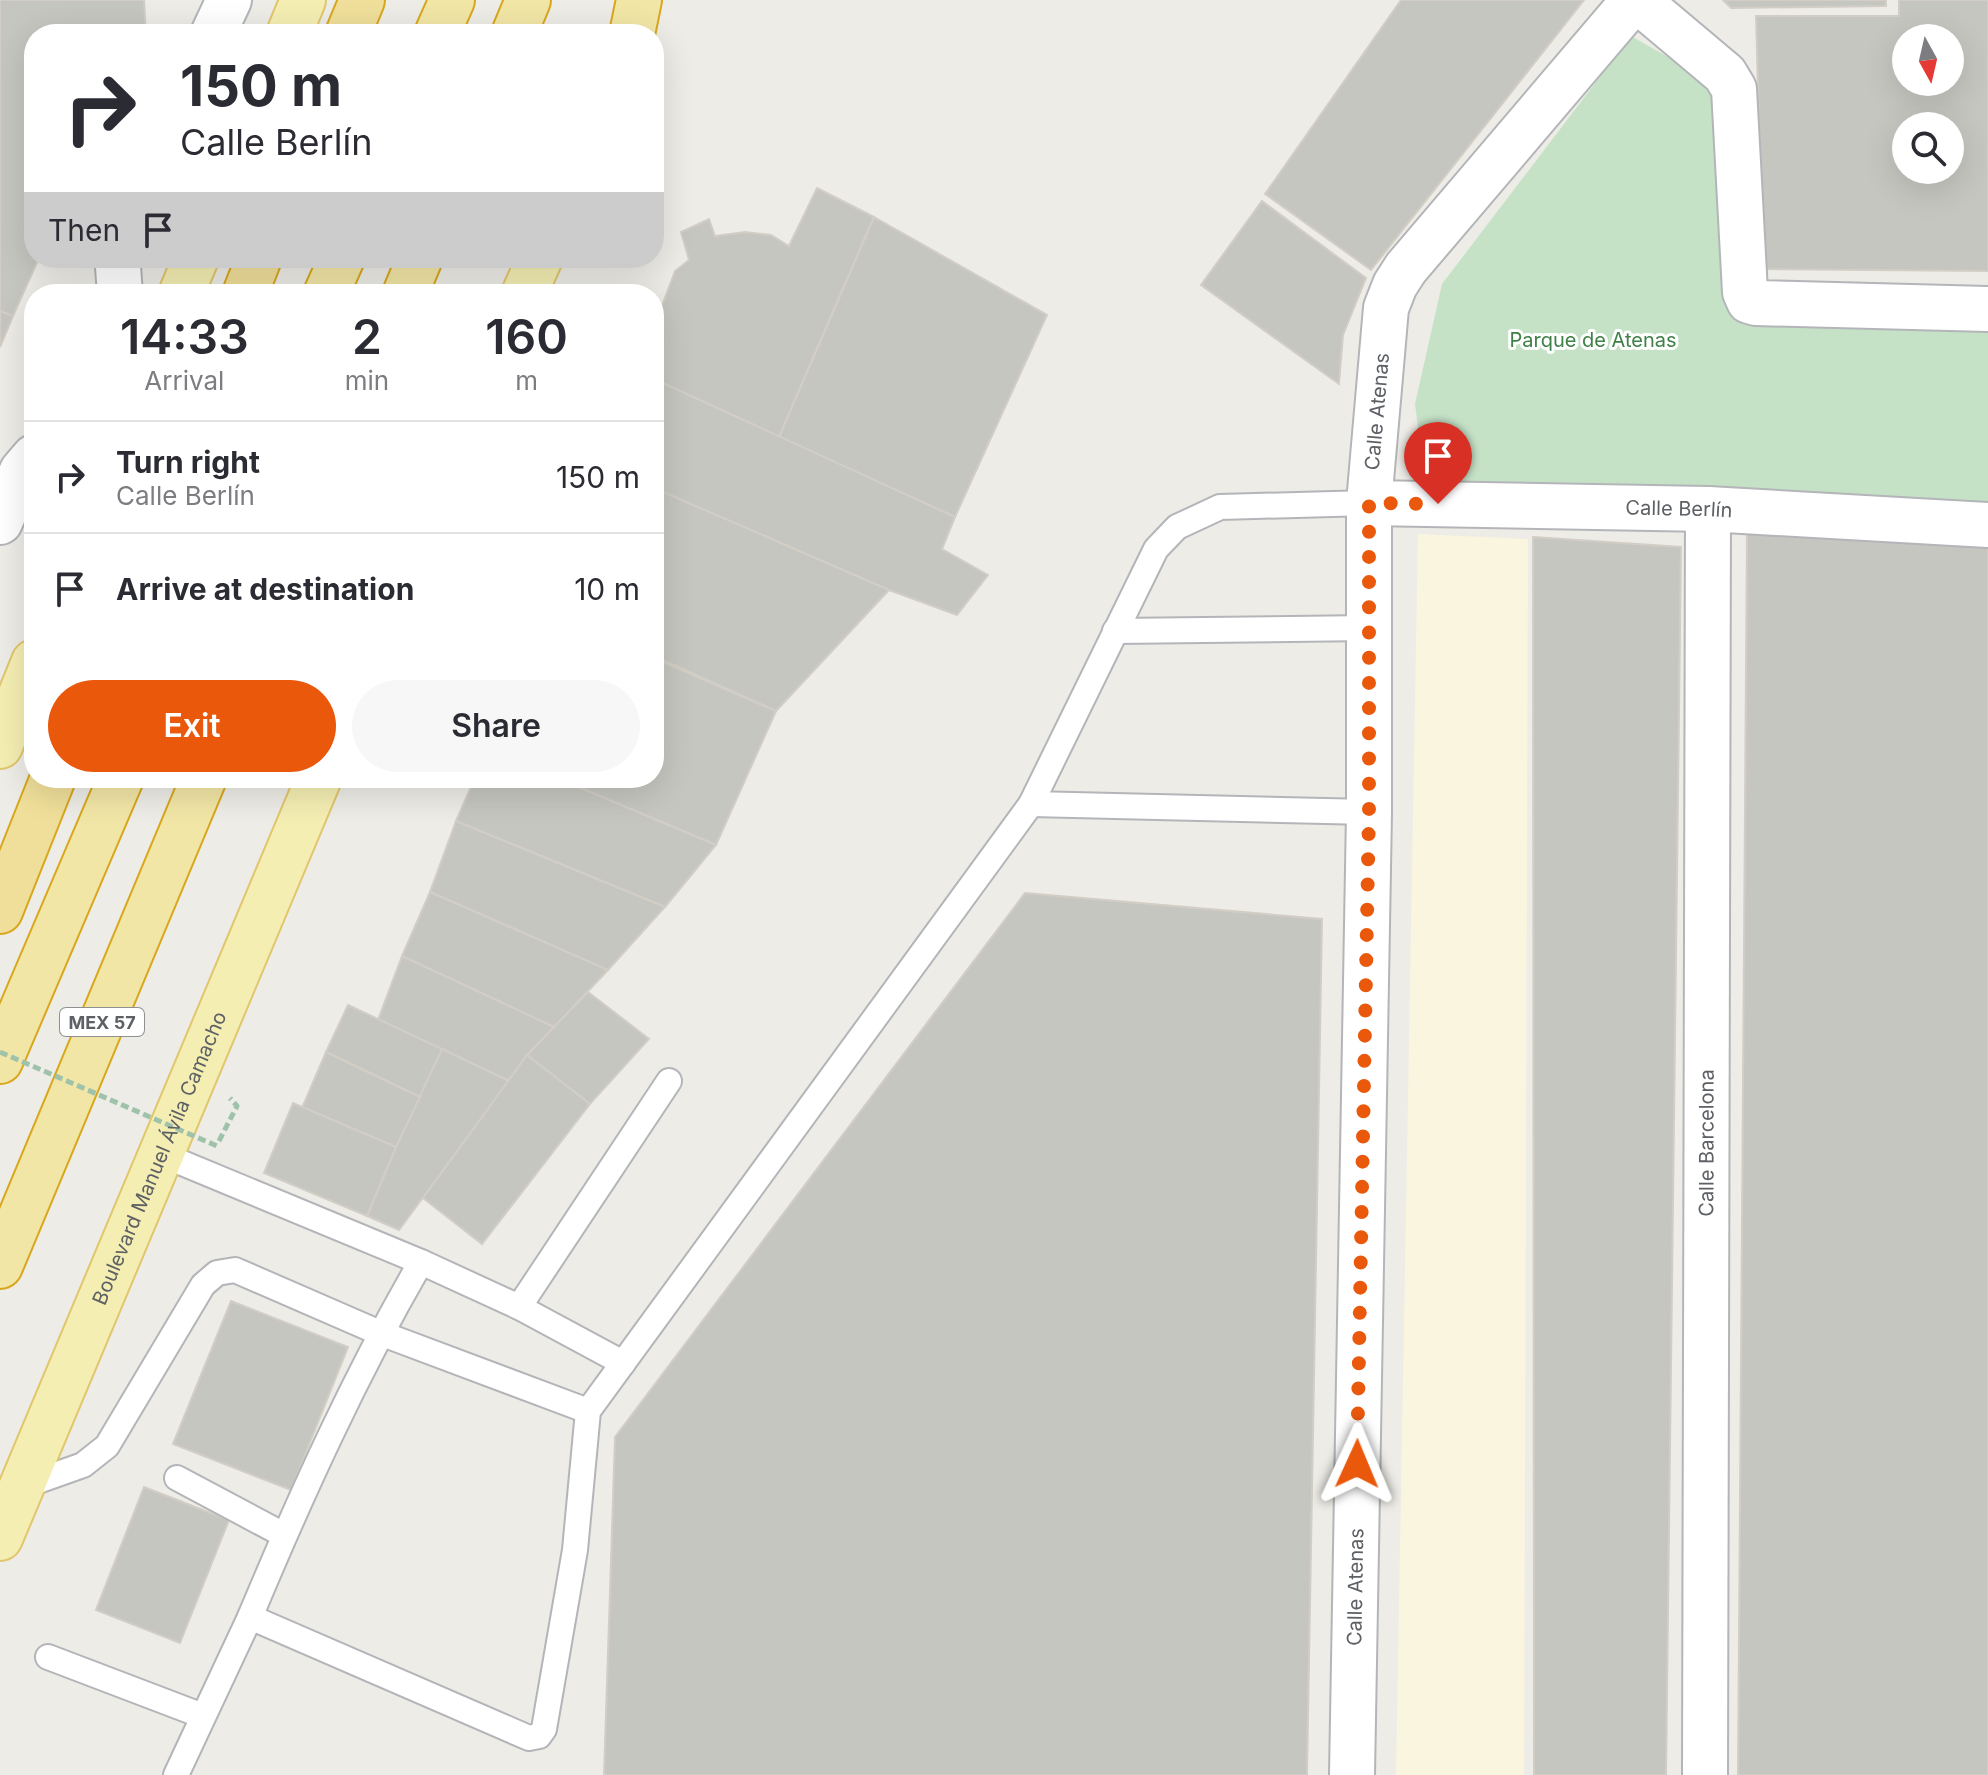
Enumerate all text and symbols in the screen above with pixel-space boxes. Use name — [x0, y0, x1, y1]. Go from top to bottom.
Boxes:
north arrow — [1892, 24, 1964, 96]
map controls — [1892, 24, 1964, 184]
text: 150 m — [180, 52, 342, 120]
icon: right — [48, 56, 152, 160]
button: search — [1892, 112, 1964, 184]
text: Calle Berlín — [180, 120, 372, 164]
icon: arrive — [136, 208, 180, 252]
text: Then — [48, 212, 120, 248]
text: 14:33 — [120, 307, 249, 366]
text: 2 — [352, 307, 382, 366]
text: 160 — [485, 307, 568, 366]
park label: Parque de Atenas — [1509, 328, 1677, 352]
street label: Calle Atenas — [1360, 352, 1394, 471]
text: Arrival — [144, 365, 224, 396]
text: min — [345, 365, 389, 396]
text: m — [515, 365, 538, 396]
pin — [1404, 422, 1472, 504]
icon: arrive — [1416, 434, 1460, 478]
text: Turn right — [116, 444, 260, 480]
icon: right — [48, 455, 92, 499]
text: 150 m — [556, 459, 640, 495]
text: Calle Berlín — [116, 480, 255, 511]
street label: Calle Berlín — [1625, 496, 1733, 522]
icon: arrive — [48, 567, 92, 611]
text: Arrive at destination — [116, 571, 414, 607]
text: 10 m — [574, 571, 640, 607]
button: Exit — [48, 680, 336, 772]
button: Share — [352, 680, 640, 772]
road number: MEX 57 — [60, 1008, 144, 1036]
street label: Boulevard Manuel Ávila Camacho — [87, 1008, 232, 1308]
street label: Calle Barcelona — [1694, 1069, 1719, 1217]
position arrow — [1315, 1422, 1399, 1506]
street label: Calle Atenas — [1342, 1528, 1368, 1646]

